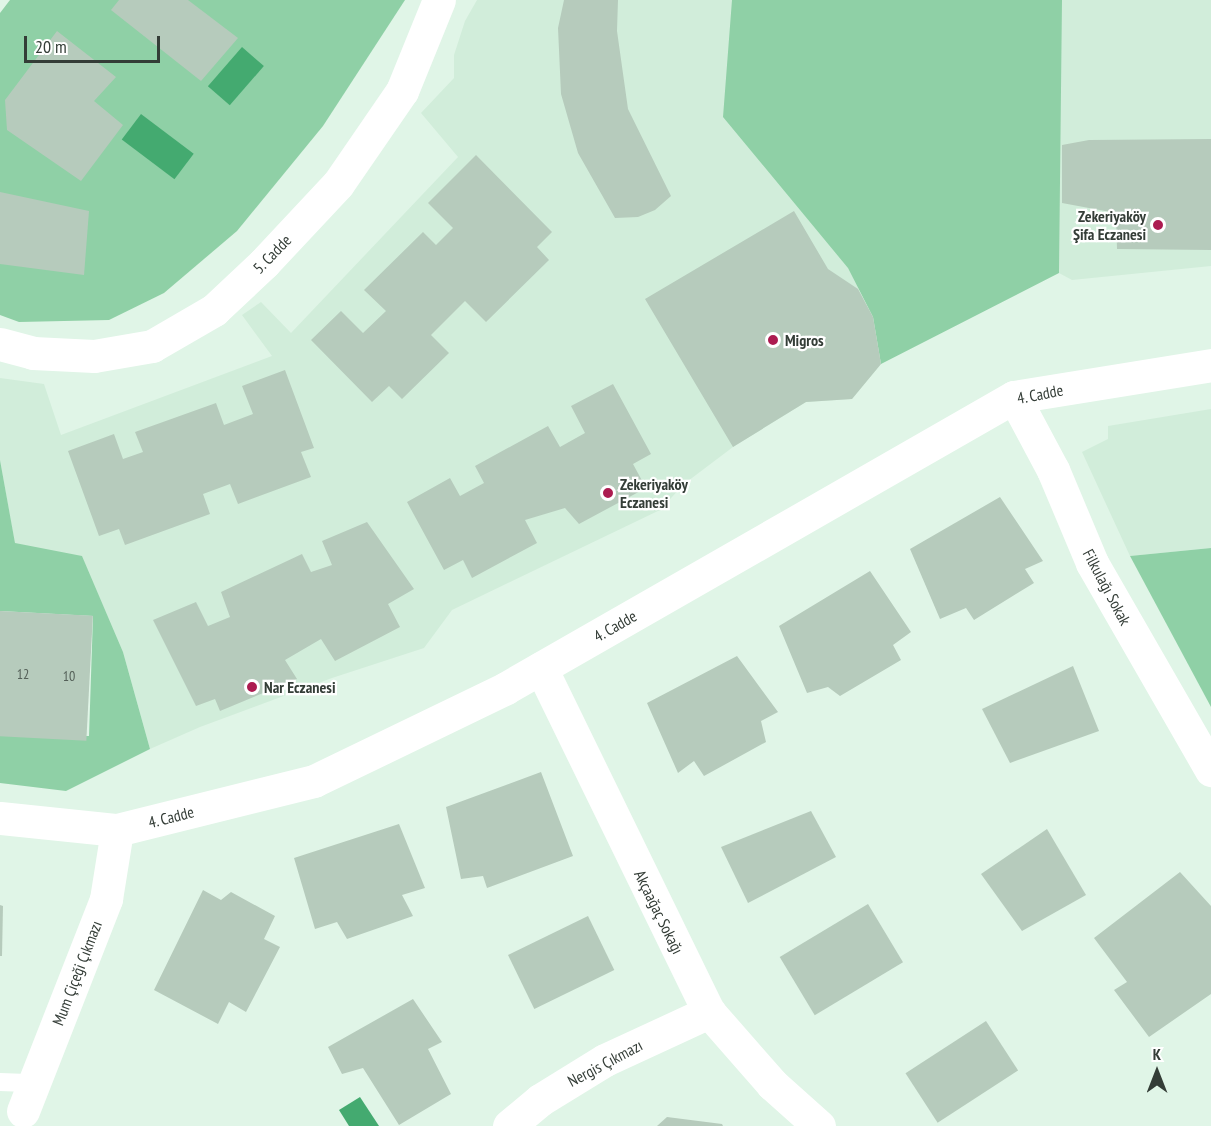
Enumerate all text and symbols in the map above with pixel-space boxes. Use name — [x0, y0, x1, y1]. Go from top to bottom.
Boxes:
scale bar — [27, 24, 164, 62]
text: 20 m — [35, 35, 67, 58]
place label: Zekeriyaköy Şifa Eczanesi — [1073, 206, 1146, 244]
marker: Zekeriyaköy Şifa Eczanesi — [1151, 218, 1165, 232]
street label: 5. Cadde — [249, 230, 295, 278]
place label: Migros — [785, 330, 824, 350]
marker: Migros — [766, 333, 780, 347]
street label: 4. Cadde — [1015, 380, 1065, 408]
place label: Zekeriyaköy Eczanesi — [620, 474, 688, 512]
marker: Zekeriyaköy Eczanesi — [601, 486, 615, 500]
street label: Filkulağı Sokak — [1079, 546, 1135, 628]
street label: 4. Cadde — [590, 606, 640, 646]
house number: 12 — [17, 666, 29, 682]
house number: 10 — [63, 668, 75, 684]
place label: Nar Eczanesi — [264, 677, 336, 697]
marker: Nar Eczanesi — [245, 680, 259, 694]
street label: 4. Cadde — [146, 802, 196, 832]
street label: Akçaağaç Sokağı — [630, 867, 688, 957]
street label: Mum Çiçeği Çıkmazı — [48, 918, 106, 1028]
street label: Nergis Çıkmazı — [564, 1035, 646, 1091]
north arrow — [1127, 1042, 1187, 1102]
text: K — [1153, 1044, 1161, 1064]

